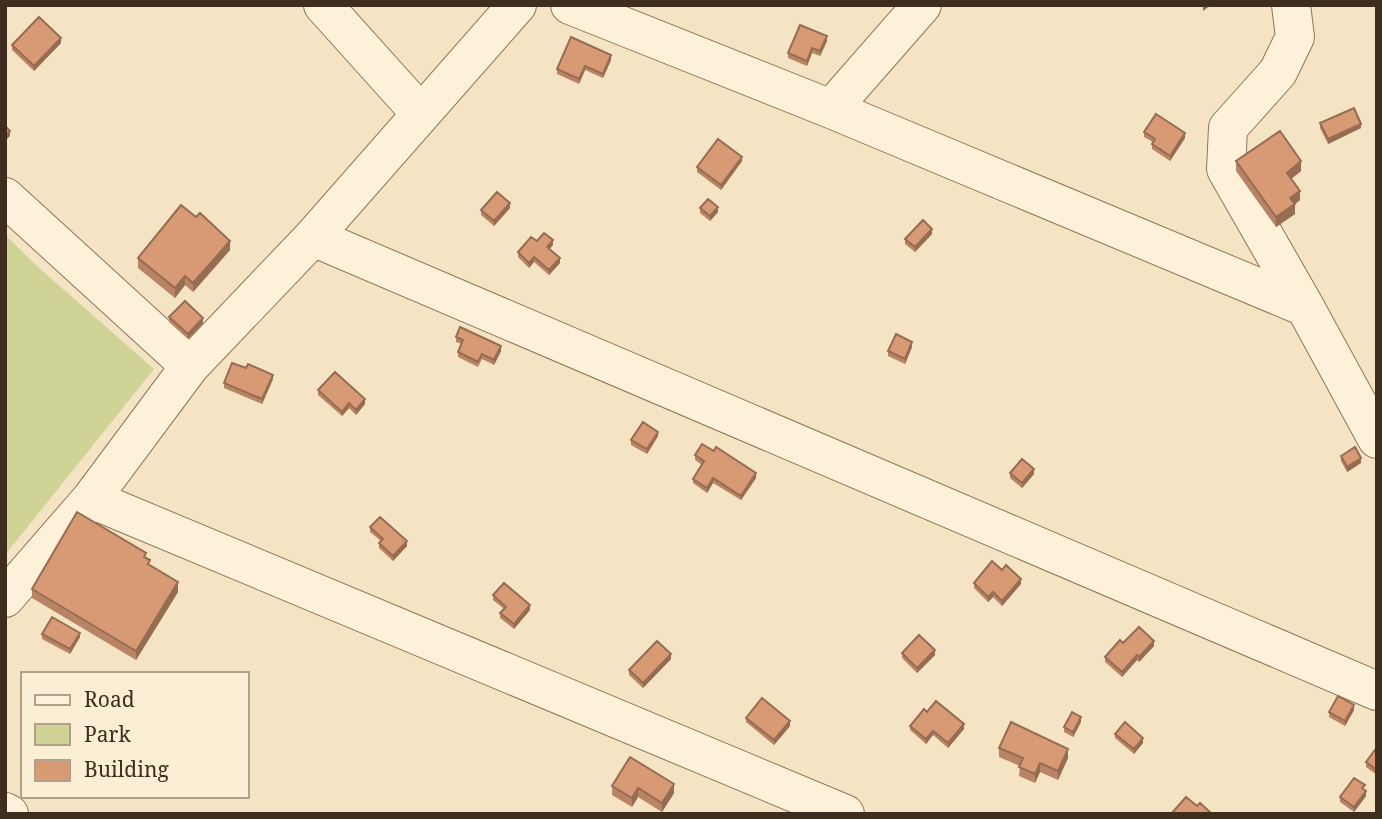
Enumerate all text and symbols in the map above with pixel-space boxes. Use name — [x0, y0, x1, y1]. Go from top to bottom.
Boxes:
legend — [21, 672, 248, 798]
text: Road — [84, 685, 135, 713]
text: Park — [84, 720, 131, 748]
text: Building — [84, 755, 169, 783]

